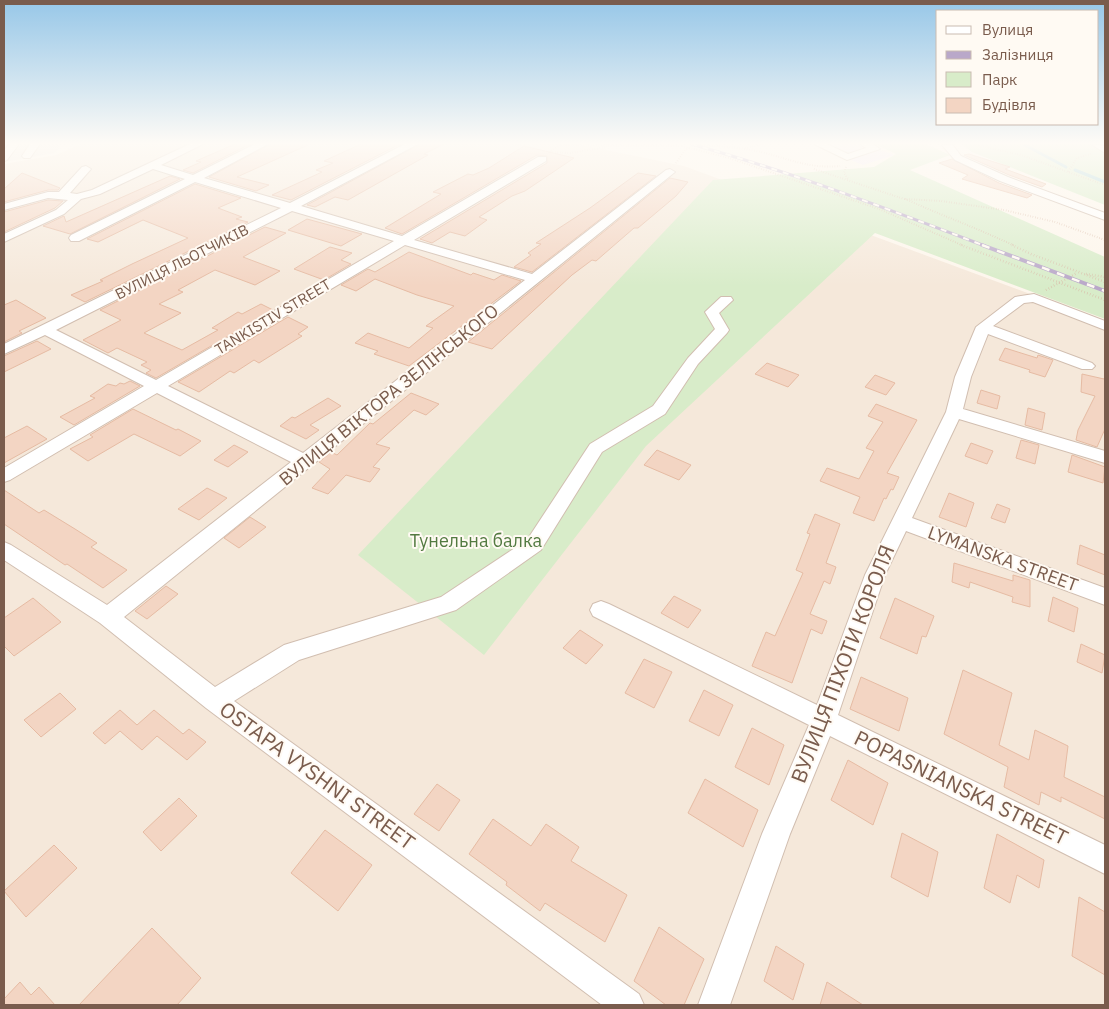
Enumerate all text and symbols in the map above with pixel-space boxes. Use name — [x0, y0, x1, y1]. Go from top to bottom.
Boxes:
legend — [936, 10, 1099, 125]
text: Вулиця — [982, 20, 1033, 39]
text: Залізниця — [982, 45, 1053, 64]
text: Парк — [982, 70, 1017, 89]
text: Будівля — [982, 95, 1036, 114]
street label: ВУЛИЦЯ ЛЬОТЧИКІВ — [112, 220, 252, 303]
street label: TANKISTIV STREET — [211, 274, 334, 359]
street label: ВУЛИЦЯ ВІКТОРА ЗЕЛІНСЬКОГО — [274, 299, 503, 490]
street label: LYMANSKA STREET — [925, 521, 1081, 596]
park label: Тунельна балка — [410, 529, 543, 552]
street label: ВУЛИЦЯ ПІХОТИ КОРОЛЯ — [784, 541, 900, 787]
street label: OSTAPA VYSHNI STREET — [214, 695, 421, 856]
street label: POPASNIANSKA STREET — [850, 723, 1073, 851]

